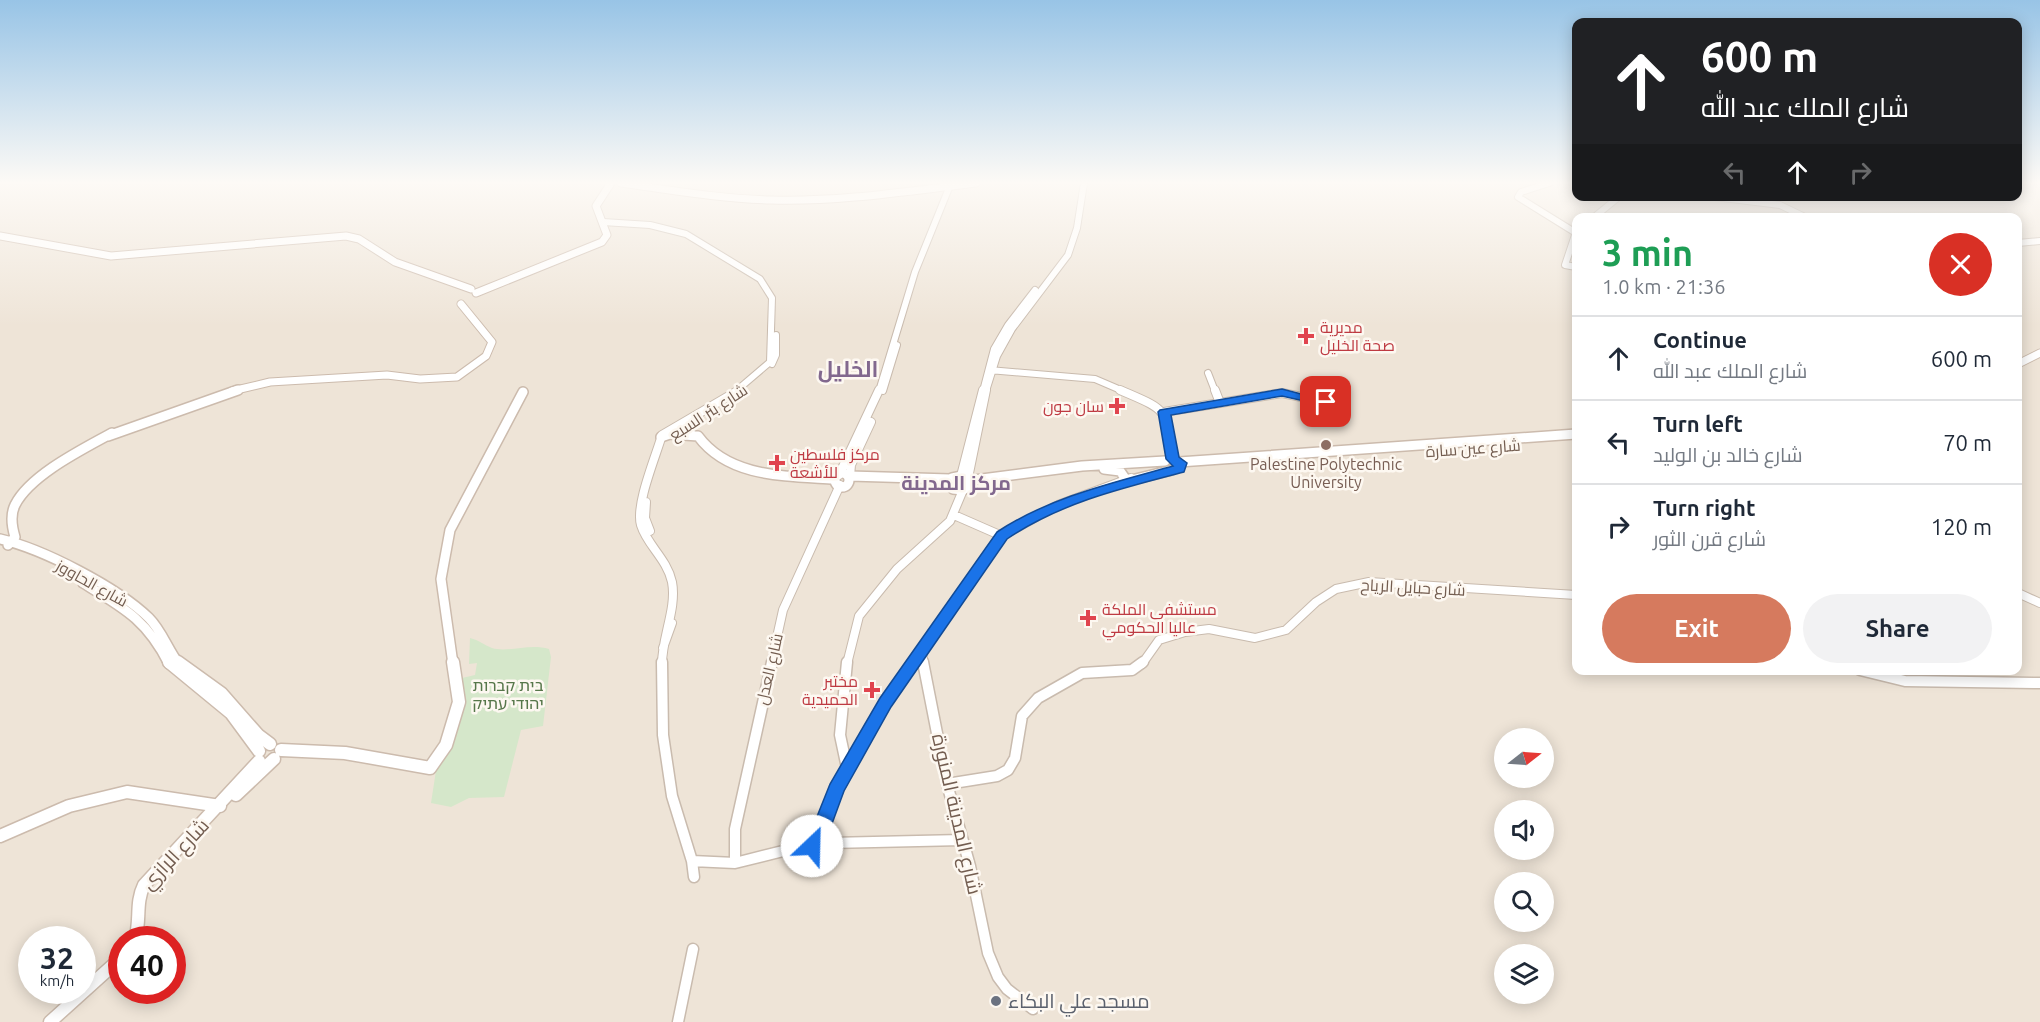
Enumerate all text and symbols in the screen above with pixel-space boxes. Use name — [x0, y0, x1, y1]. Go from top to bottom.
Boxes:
text: 600 m — [1701, 33, 1818, 80]
icon: ahead — [1602, 42, 1680, 120]
text: شارع الملك عبد الله — [1701, 92, 1909, 122]
icon: left — [1718, 156, 1751, 189]
icon: ahead — [1781, 156, 1814, 189]
icon: right — [1844, 156, 1877, 189]
text: 3 min — [1602, 232, 1693, 273]
button: close — [1929, 233, 1992, 296]
text: 1.0 km · 21:36 — [1602, 275, 1726, 298]
place label: مديرية صحة الخليل — [1320, 318, 1395, 356]
marker: مديرية صحة الخليل — [1297, 327, 1315, 345]
text: Continue — [1653, 327, 1747, 352]
icon: ahead — [1602, 342, 1635, 375]
text: 600 m — [1931, 346, 1992, 371]
district label: الخليل — [818, 356, 878, 383]
text: شارع الملك عبد الله — [1653, 359, 1807, 382]
pin — [1300, 376, 1351, 427]
street label: شارع بئر السبع — [666, 380, 752, 446]
icon: arrive — [1309, 385, 1342, 418]
place label: سان جون — [1043, 397, 1104, 417]
marker: سان جون — [1108, 397, 1126, 415]
text: Turn left — [1653, 411, 1743, 436]
icon: left — [1602, 426, 1635, 459]
text: 70 m — [1943, 430, 1992, 455]
street label: شارع عين سارة — [1425, 436, 1521, 463]
marker: Palestine Polytechnic University — [1319, 438, 1333, 452]
text: شارع خالد بن الوليد — [1653, 443, 1803, 466]
place label: مركز فلسطين للأشعة — [790, 445, 880, 481]
marker: مركز فلسطين للأشعة — [768, 454, 786, 472]
place label: Palestine Polytechnic University — [1250, 455, 1403, 491]
district label: مركز المدينة — [901, 471, 1011, 495]
text: Turn right — [1653, 495, 1755, 520]
icon: right — [1602, 510, 1635, 543]
text: 120 m — [1931, 514, 1992, 539]
text: شارع قرن الثور — [1653, 527, 1766, 550]
street label: شارع الحاووز — [51, 555, 131, 613]
street label: شارع حبايل الرياح — [1360, 575, 1466, 602]
button: Exit — [1602, 594, 1791, 663]
button: Share — [1803, 594, 1992, 663]
place label: مستشفى الملكة عاليا الحكومي — [1102, 600, 1217, 641]
marker: مستشفى الملكة عاليا الحكومي — [1079, 609, 1097, 627]
street label: شارع العدل — [752, 632, 789, 707]
place label: مختبر الحميدية — [802, 672, 858, 709]
park label: בית קברות יהודי עתיק — [472, 676, 544, 712]
marker: مختبر الحميدية — [863, 681, 881, 699]
north arrow — [1494, 728, 1554, 788]
map controls — [1494, 728, 1554, 1004]
street label: شارع المدينة المنورة — [925, 731, 987, 897]
button: sound — [1494, 800, 1554, 860]
street label: شارع الرازي — [136, 813, 217, 897]
position arrow — [780, 814, 844, 878]
button: search — [1494, 872, 1554, 932]
speed limit sign: 40 — [108, 926, 186, 1004]
text: 32 — [40, 941, 74, 975]
button: layers — [1494, 944, 1554, 1004]
text: km/h — [40, 972, 74, 989]
place label: مسجد علي البكاء — [1008, 989, 1150, 1017]
marker: مسجد علي البكاء — [989, 994, 1003, 1008]

